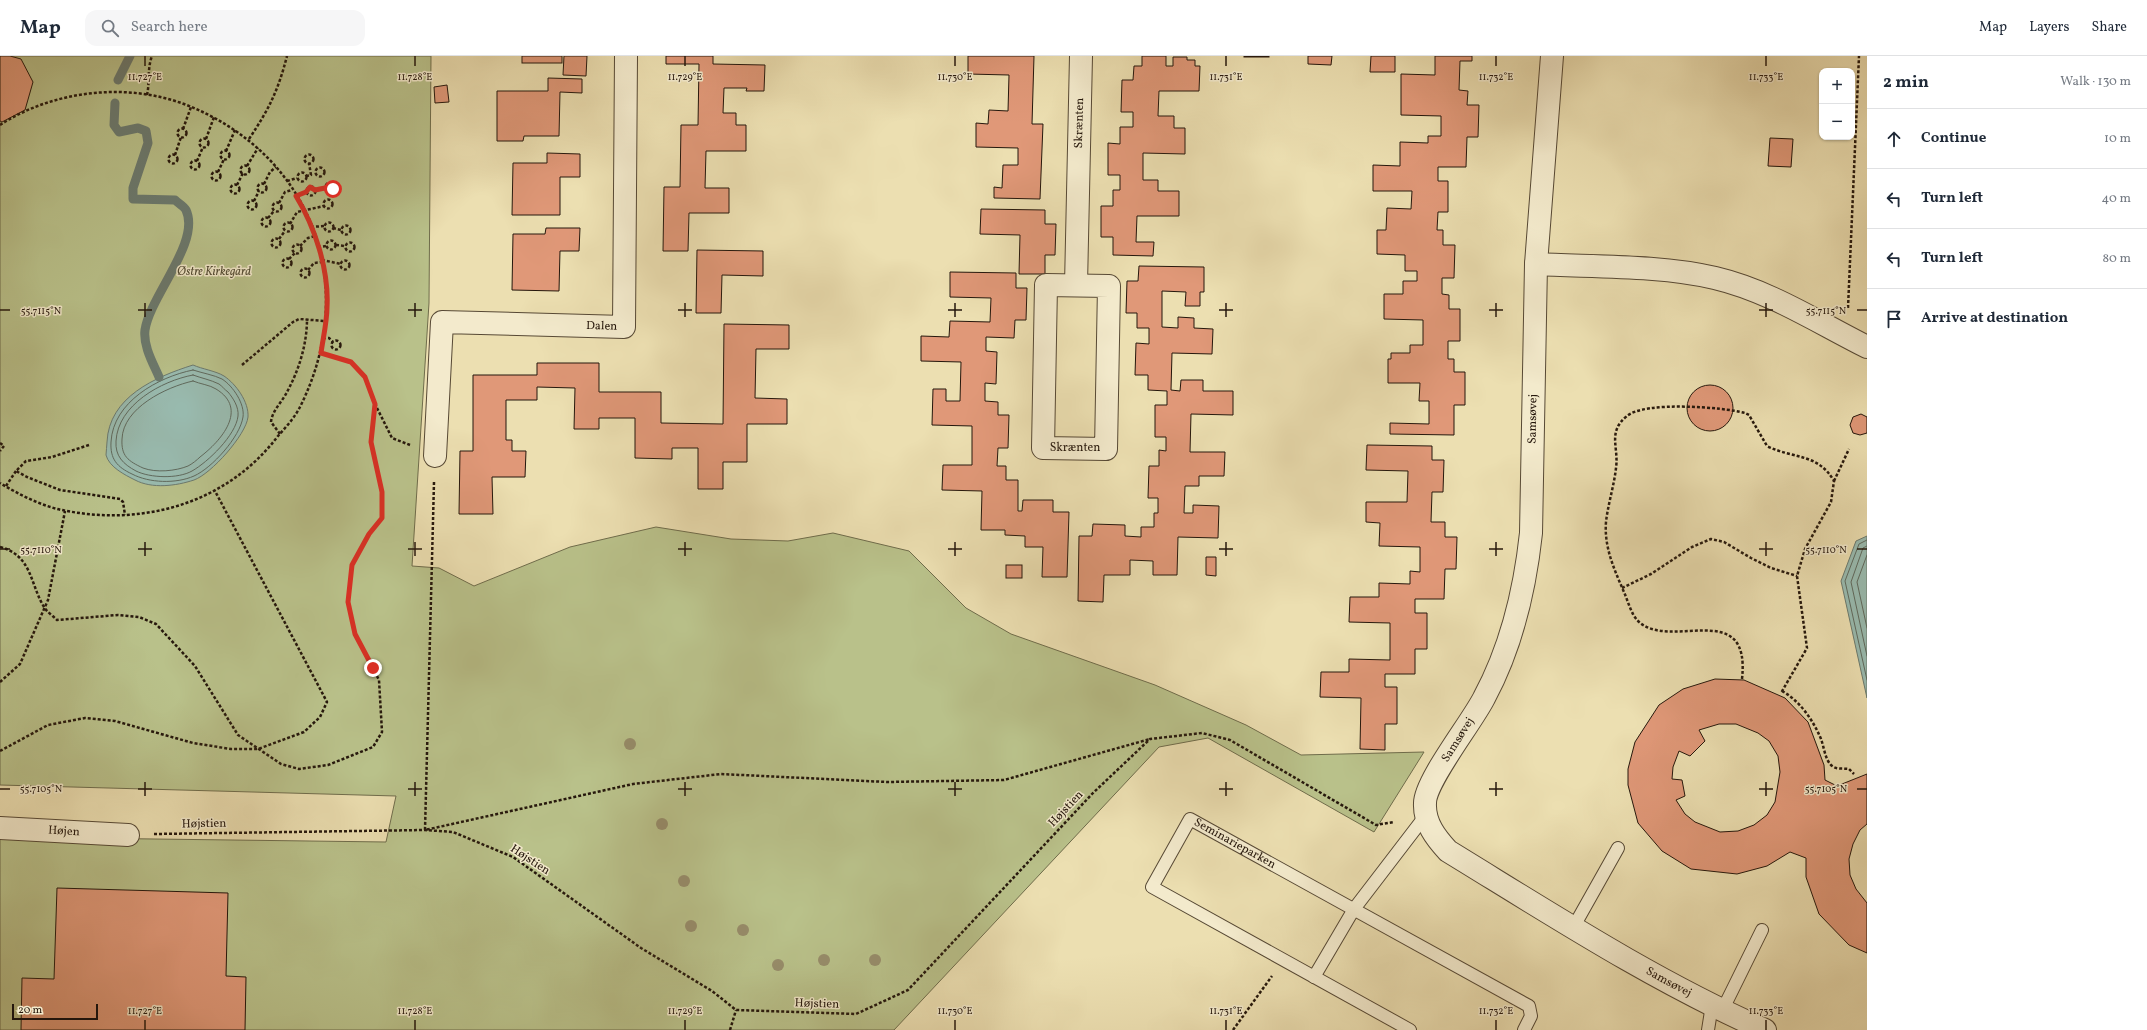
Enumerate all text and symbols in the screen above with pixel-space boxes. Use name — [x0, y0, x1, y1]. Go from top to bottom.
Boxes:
search box — [85, 10, 365, 46]
text: Map — [20, 15, 61, 41]
icon: search — [99, 17, 121, 39]
text: Search here — [131, 17, 208, 38]
text: Map — [1979, 18, 2007, 37]
text: Layers — [2029, 18, 2069, 37]
text: Share — [2091, 18, 2127, 37]
map controls — [1819, 68, 1855, 140]
button: + — [1819, 68, 1855, 104]
text: 11.727°E — [128, 70, 162, 84]
text: 11.728°E — [398, 70, 432, 84]
text: 11.729°E — [668, 70, 702, 84]
text: 11.730°E — [938, 70, 972, 84]
text: 11.731°E — [1209, 70, 1243, 84]
text: 11.732°E — [1479, 70, 1513, 84]
text: 11.733°E — [1749, 70, 1783, 84]
text: 2 min — [1883, 71, 1929, 94]
text: Walk · 130 m — [2060, 73, 2131, 91]
street label: Skrænten — [1071, 97, 1088, 149]
button: − — [1819, 104, 1855, 140]
icon: ahead — [1883, 128, 1905, 150]
text: Continue — [1921, 128, 1986, 149]
text: 10 m — [2104, 130, 2131, 148]
route start — [324, 180, 342, 198]
icon: left — [1883, 188, 1905, 210]
text: Turn left — [1921, 188, 1983, 209]
text: 40 m — [2102, 190, 2131, 208]
icon: left — [1883, 248, 1905, 270]
text: Turn left — [1921, 248, 1983, 269]
text: 80 m — [2102, 250, 2131, 268]
park label: Østre Kirkegård — [177, 264, 251, 280]
text: 55.7115°N — [21, 304, 62, 318]
text: 55.7115°N — [1806, 304, 1847, 318]
icon: arrive — [1883, 308, 1905, 330]
text: Arrive at destination — [1921, 308, 2068, 329]
street label: Dalen — [586, 318, 618, 335]
street label: Samsøvej — [1525, 394, 1541, 444]
street label: Skrænten — [1050, 440, 1100, 456]
text: 55.7110°N — [20, 543, 62, 557]
text: 55.7110°N — [1805, 543, 1847, 557]
route end — [364, 659, 382, 677]
street label: Samsøvej — [1438, 715, 1478, 765]
text: 55.7105°N — [20, 782, 63, 796]
text: 55.7105°N — [1805, 782, 1848, 796]
street label: Højstien — [1045, 787, 1087, 831]
street label: Seminarieparken — [1191, 815, 1279, 873]
street label: Højstien — [182, 816, 226, 832]
street label: Højen — [48, 823, 80, 840]
street label: Højstien — [507, 841, 553, 879]
street label: Samsøvej — [1643, 963, 1694, 1001]
street label: Højstien — [794, 995, 840, 1013]
scale bar — [12, 1002, 98, 1021]
text: 20 m — [18, 1003, 42, 1018]
text: 11.727°E — [128, 1004, 162, 1018]
text: 11.728°E — [398, 1004, 432, 1018]
text: 11.729°E — [668, 1004, 702, 1018]
text: 11.730°E — [938, 1004, 972, 1018]
text: 11.731°E — [1209, 1004, 1243, 1018]
text: 11.732°E — [1479, 1004, 1513, 1018]
text: 11.733°E — [1749, 1004, 1783, 1018]

